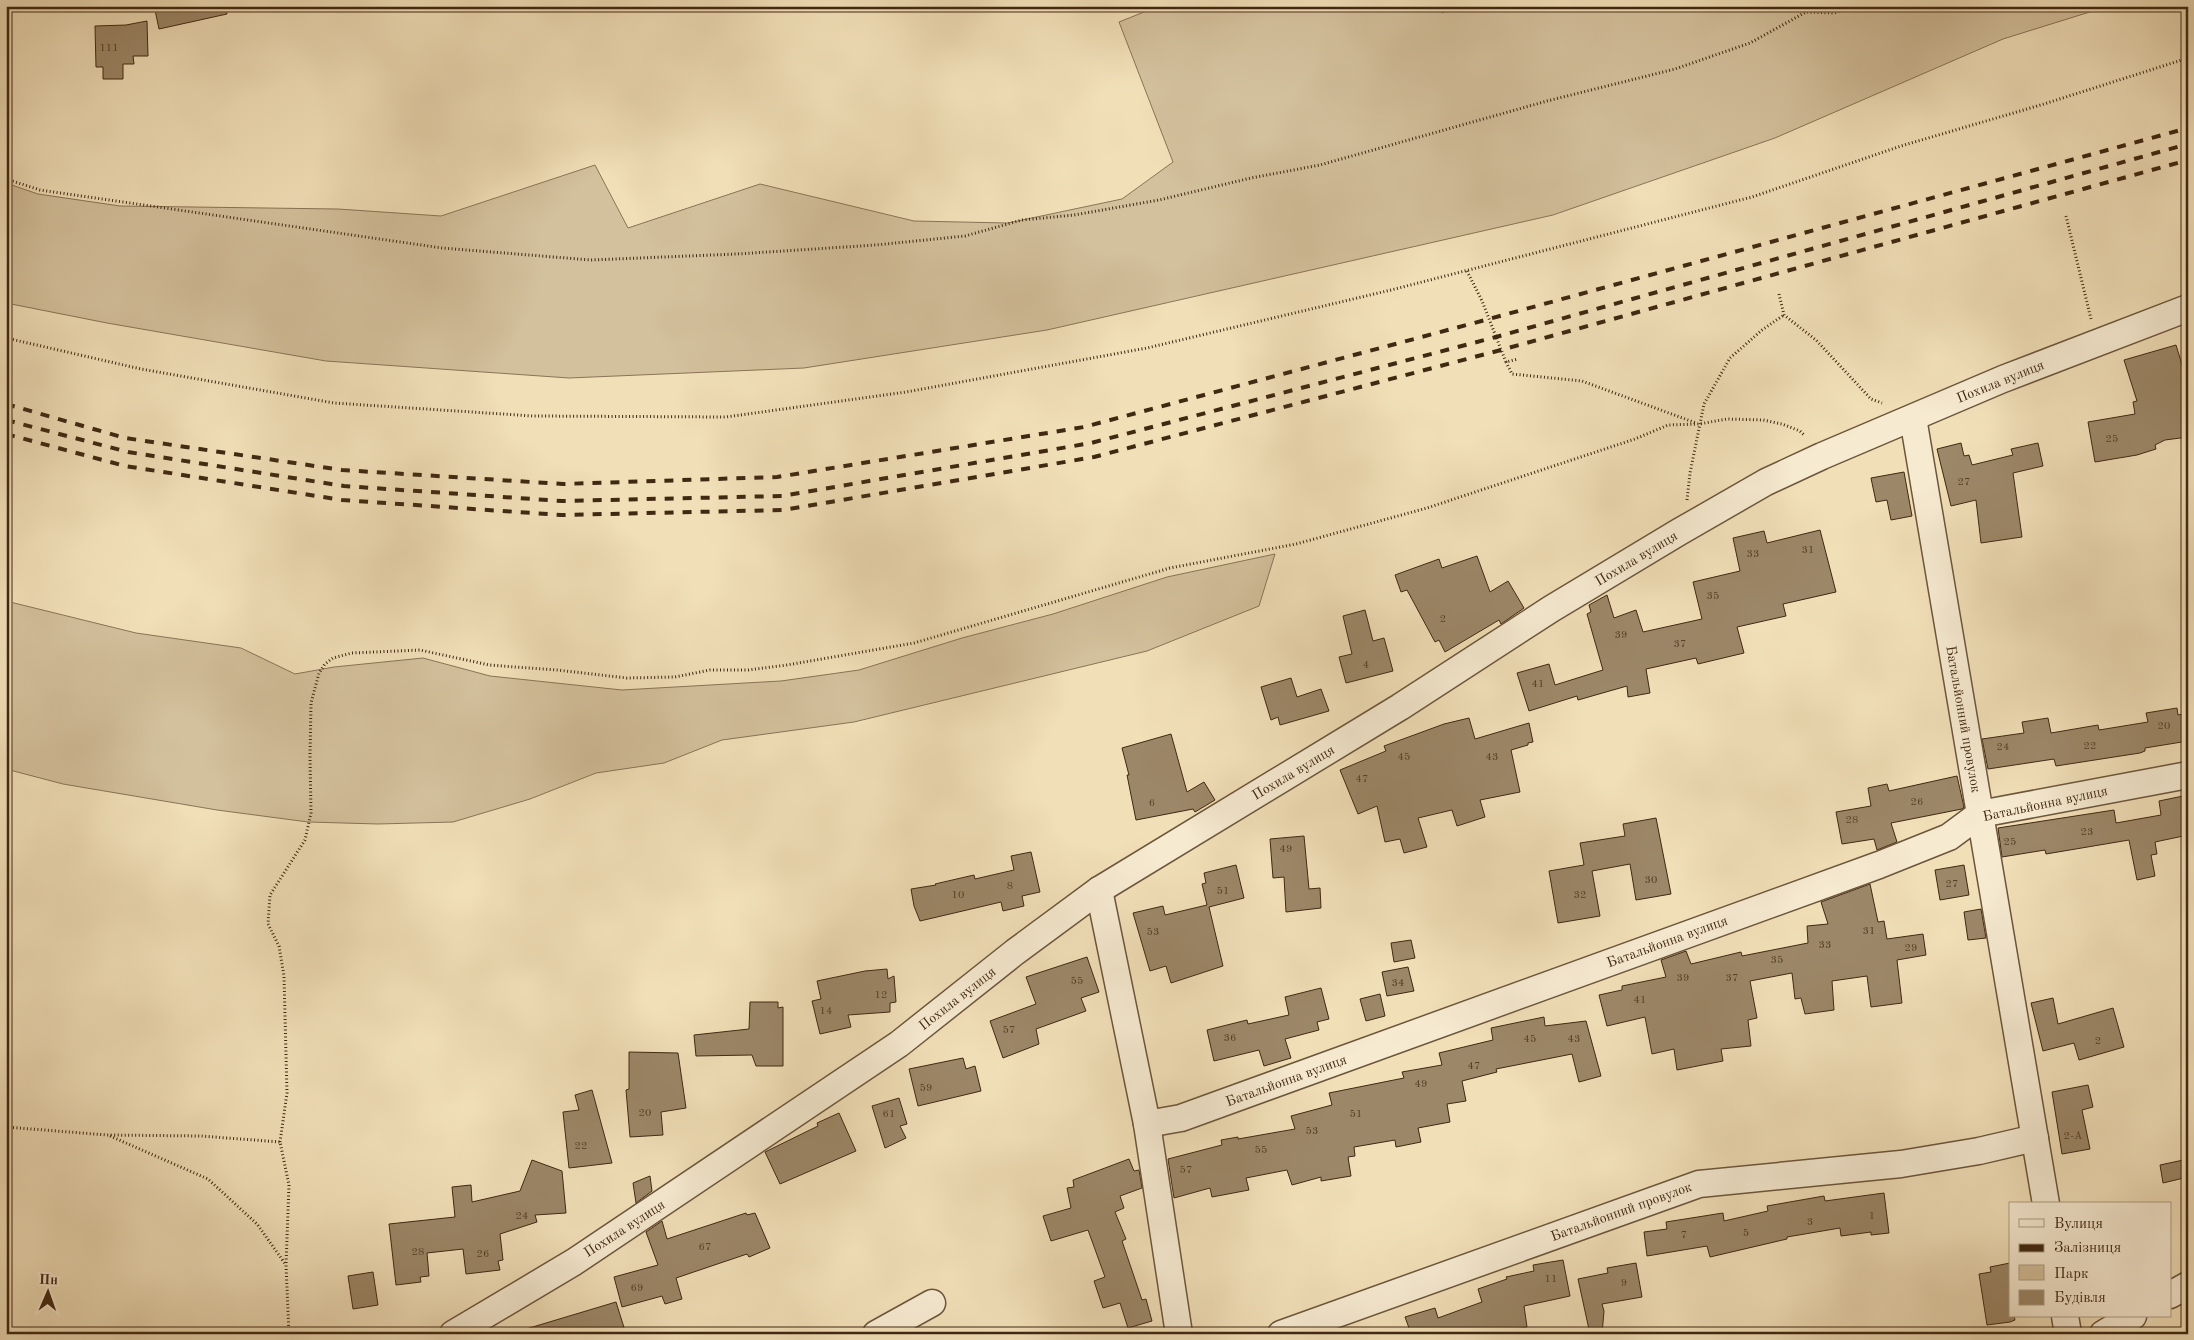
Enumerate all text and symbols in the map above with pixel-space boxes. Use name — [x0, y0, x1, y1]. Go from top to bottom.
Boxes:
house number: 111 — [99, 43, 119, 54]
street label: Похила вулиця — [1955, 358, 2046, 406]
house number: 25 — [2106, 434, 2118, 445]
house number: 27 — [1958, 477, 1970, 488]
street label: Похила вулиця — [1593, 529, 1680, 589]
house number: 31 — [1802, 545, 1814, 556]
house number: 33 — [1747, 549, 1759, 560]
house number: 35 — [1707, 591, 1719, 602]
house number: 2 — [1440, 614, 1446, 625]
house number: 39 — [1615, 630, 1627, 641]
house number: 37 — [1674, 639, 1686, 650]
street label: Батальйонний провулок — [1943, 645, 1983, 794]
house number: 4 — [1363, 660, 1369, 671]
house number: 41 — [1532, 679, 1544, 690]
house number: 20 — [2158, 721, 2170, 732]
house number: 22 — [2084, 741, 2096, 752]
house number: 24 — [1997, 742, 2009, 753]
street label: Похила вулиця — [1250, 743, 1337, 803]
house number: 45 — [1398, 752, 1410, 763]
house number: 43 — [1486, 752, 1498, 763]
house number: 47 — [1356, 774, 1368, 785]
street label: Батальйонна вулиця — [1981, 784, 2109, 824]
house number: 26 — [1911, 797, 1923, 808]
house number: 6 — [1149, 798, 1155, 809]
house number: 28 — [1846, 815, 1858, 826]
house number: 23 — [2081, 827, 2093, 838]
house number: 25 — [2004, 837, 2016, 848]
house number: 49 — [1280, 844, 1292, 855]
house number: 30 — [1645, 875, 1657, 886]
house number: 27 — [1946, 879, 1958, 890]
house number: 8 — [1007, 881, 1013, 892]
house number: 51 — [1217, 886, 1229, 897]
house number: 10 — [952, 890, 964, 901]
house number: 32 — [1574, 890, 1586, 901]
street label: Батальйонна вулиця — [1605, 914, 1730, 970]
house number: 31 — [1863, 926, 1875, 937]
house number: 53 — [1147, 927, 1159, 938]
house number: 33 — [1819, 940, 1831, 951]
house number: 29 — [1905, 943, 1917, 954]
house number: 35 — [1771, 955, 1783, 966]
street label: Похила вулиця — [917, 965, 999, 1033]
house number: 39 — [1677, 973, 1689, 984]
house number: 37 — [1726, 973, 1738, 984]
house number: 55 — [1071, 976, 1083, 987]
house number: 34 — [1392, 978, 1404, 989]
house number: 12 — [875, 990, 887, 1001]
house number: 41 — [1634, 995, 1646, 1006]
house number: 14 — [820, 1006, 832, 1017]
house number: 57 — [1003, 1025, 1015, 1036]
house number: 36 — [1224, 1033, 1236, 1044]
house number: 45 — [1524, 1034, 1536, 1045]
house number: 43 — [1568, 1034, 1580, 1045]
house number: 2 — [2095, 1036, 2101, 1047]
street label: Батальйонна вулиця — [1224, 1053, 1349, 1109]
house number: 47 — [1468, 1061, 1480, 1072]
house number: 49 — [1415, 1079, 1427, 1090]
house number: 59 — [920, 1083, 932, 1094]
house number: 20 — [639, 1108, 651, 1119]
house number: 61 — [883, 1109, 895, 1120]
house number: 51 — [1350, 1109, 1362, 1120]
house number: 53 — [1306, 1126, 1318, 1137]
house number: 2-А — [2064, 1131, 2083, 1142]
house number: 22 — [575, 1141, 587, 1152]
house number: 55 — [1255, 1145, 1267, 1156]
house number: 57 — [1180, 1165, 1192, 1176]
street label: Батальйонний провулок — [1549, 1180, 1694, 1244]
street label: Похила вулиця — [582, 1198, 667, 1260]
legend — [2009, 1202, 2172, 1318]
house number: 24 — [516, 1211, 528, 1222]
house number: 1 — [1869, 1211, 1875, 1222]
house number: 3 — [1807, 1217, 1813, 1228]
text: Вулиця — [2054, 1217, 2103, 1232]
house number: 5 — [1743, 1228, 1749, 1239]
house number: 7 — [1681, 1230, 1687, 1241]
text: Залізниця — [2054, 1241, 2121, 1256]
house number: 67 — [699, 1242, 711, 1253]
house number: 28 — [412, 1247, 424, 1258]
house number: 26 — [477, 1249, 489, 1260]
text: Парк — [2054, 1267, 2089, 1282]
north arrow — [22, 1268, 72, 1318]
text: Пн — [39, 1273, 58, 1287]
house number: 11 — [1545, 1274, 1557, 1285]
house number: 9 — [1621, 1278, 1627, 1289]
house number: 69 — [631, 1283, 643, 1294]
text: Будівля — [2054, 1291, 2106, 1306]

